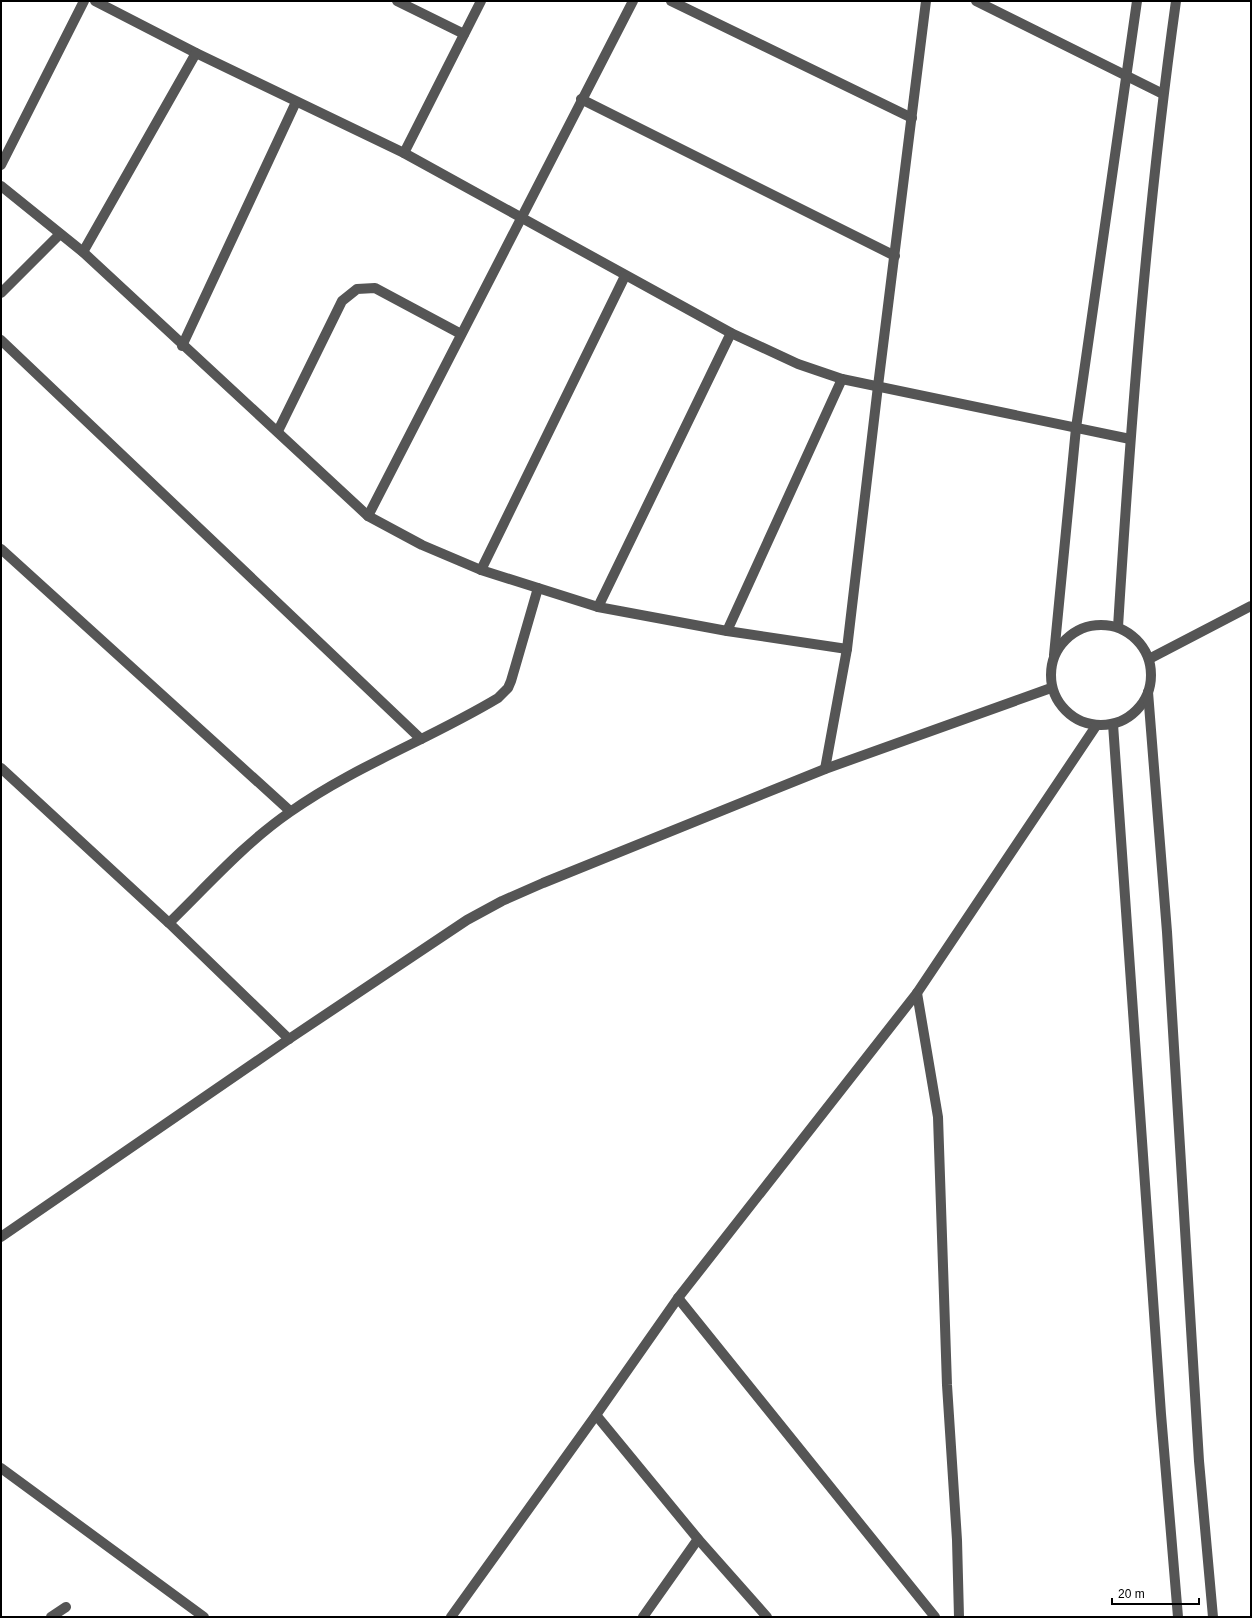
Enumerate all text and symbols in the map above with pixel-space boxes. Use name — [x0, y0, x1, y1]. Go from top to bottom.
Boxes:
scale bar — [1112, 1580, 1199, 1606]
text: 20 m — [1118, 1587, 1145, 1601]

